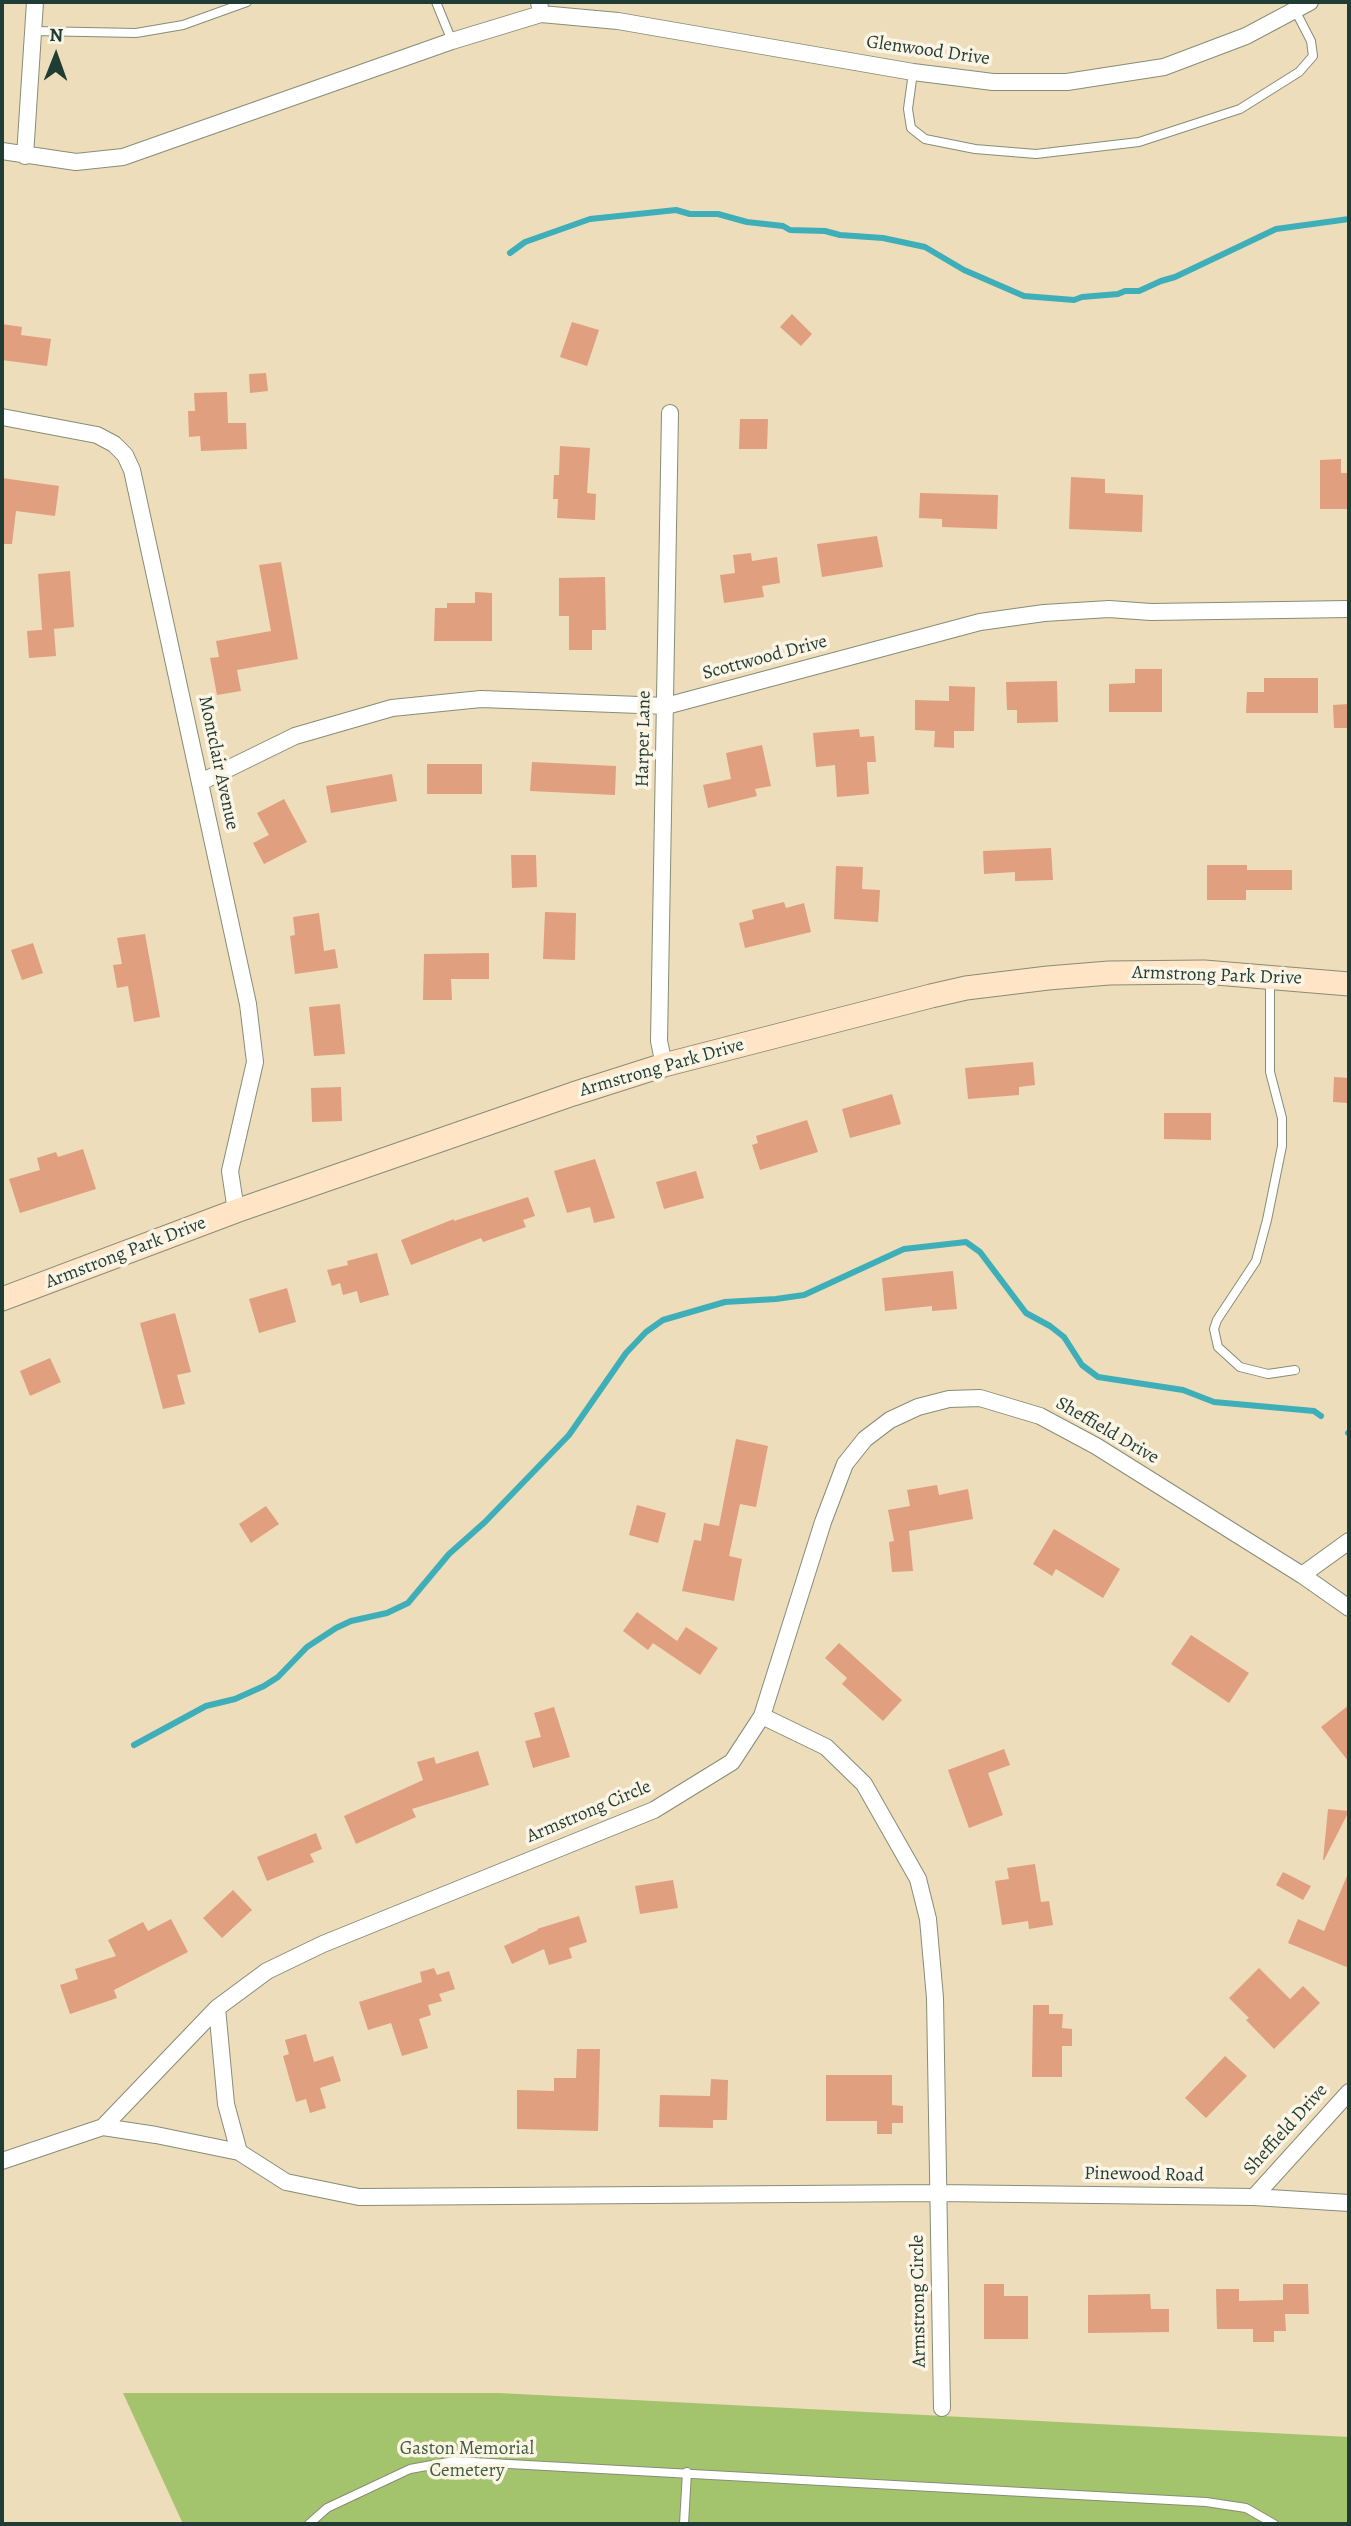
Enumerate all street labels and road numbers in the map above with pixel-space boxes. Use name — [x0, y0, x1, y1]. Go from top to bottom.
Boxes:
street label: Glenwood Drive — [865, 31, 991, 71]
street label: Scottwood Drive — [700, 630, 830, 686]
street label: Harper Lane — [632, 690, 656, 788]
street label: Montclair Avenue — [193, 694, 243, 832]
street label: Armstrong Park Drive — [1132, 962, 1302, 990]
street label: Armstrong Park Drive — [577, 1034, 747, 1102]
street label: Armstrong Park Drive — [43, 1212, 209, 1294]
street label: Sheffield Drive — [1051, 1392, 1163, 1470]
street label: Armstrong Circle — [523, 1776, 655, 1848]
street label: Sheffield Drive — [1239, 2080, 1333, 2180]
street label: Pinewood Road — [1084, 2163, 1204, 2187]
street label: Armstrong Circle — [906, 2234, 932, 2368]

